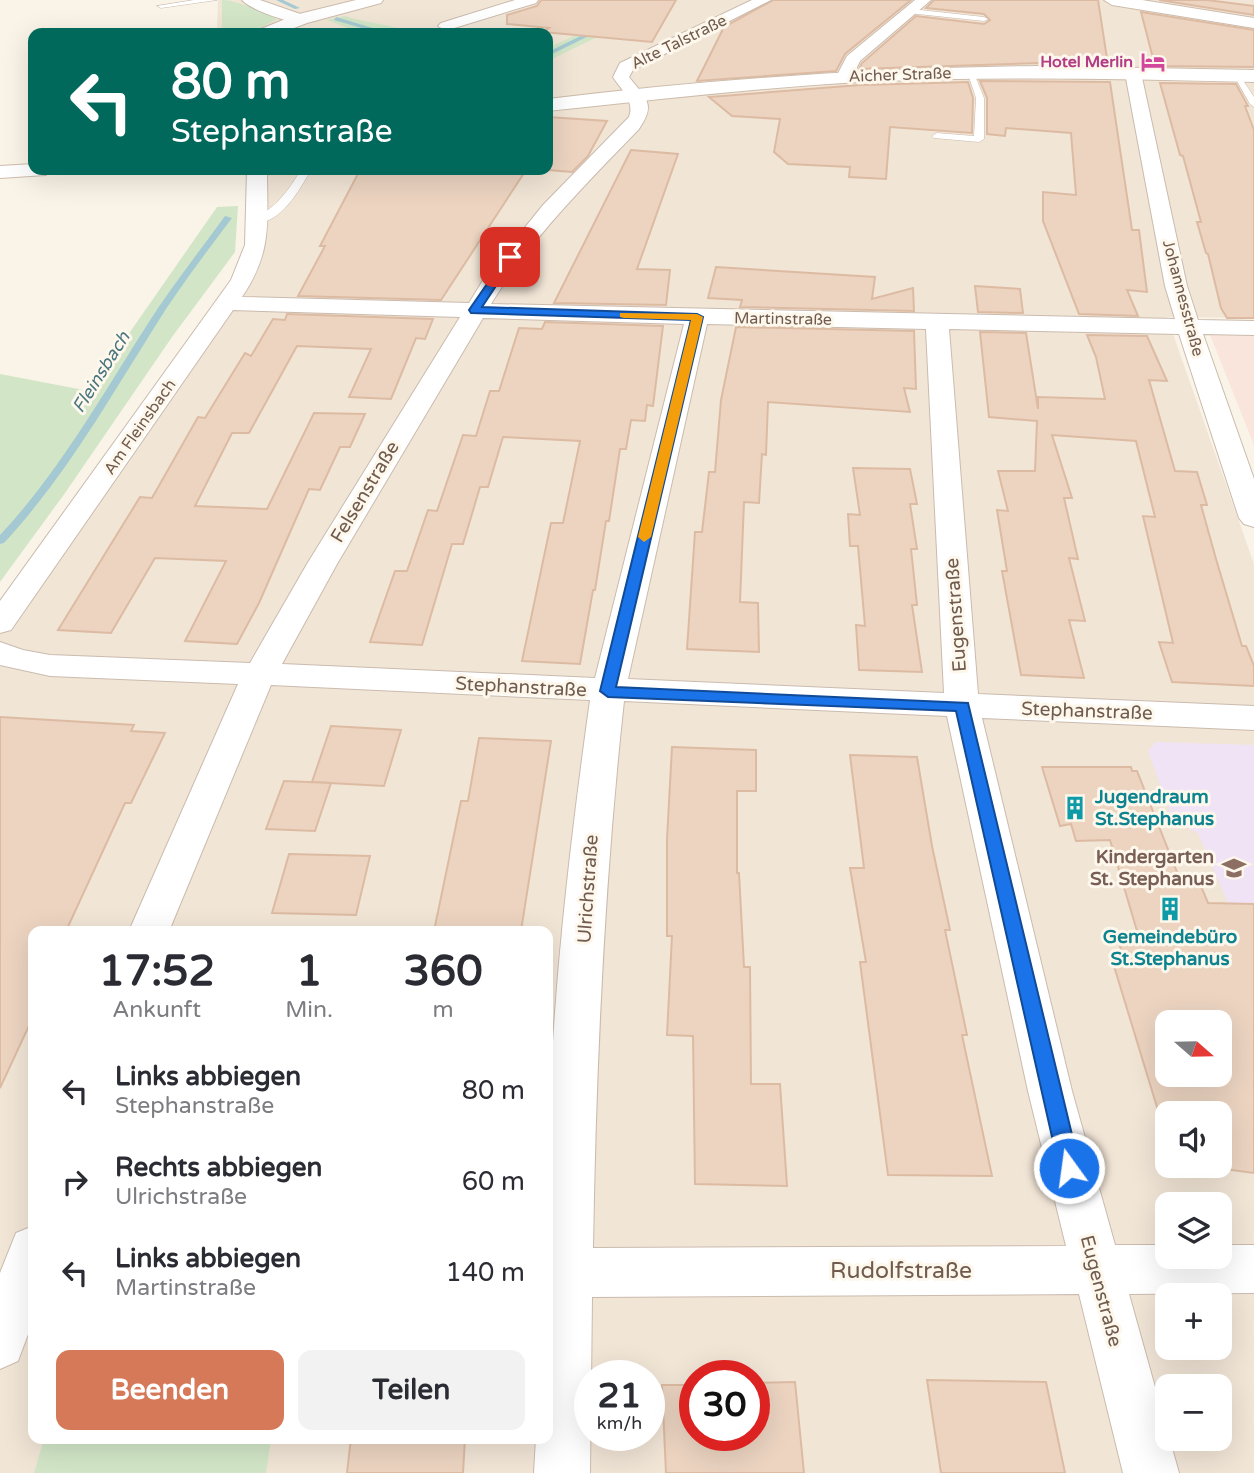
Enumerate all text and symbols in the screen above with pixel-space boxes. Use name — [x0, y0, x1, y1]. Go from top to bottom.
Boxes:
street label: Alte Talstraße — [628, 10, 730, 74]
hotel icon: Hotel Merlin — [1139, 48, 1167, 76]
place label: Hotel Merlin — [1040, 52, 1133, 72]
text: 80 m — [171, 53, 290, 112]
icon: left — [56, 56, 147, 147]
street label: Aicher Straße — [848, 63, 952, 87]
text: Stephanstraße — [171, 113, 393, 151]
pin — [480, 227, 540, 287]
icon: arrive — [491, 238, 529, 276]
street label: Johannesstraße — [1158, 238, 1208, 358]
street label: Martinstraße — [734, 308, 832, 330]
water label: Fleinsbach — [67, 326, 135, 417]
street label: Am Fleinsbach — [100, 375, 180, 479]
street label: Felsenstraße — [326, 437, 404, 547]
street label: Eugenstraße — [941, 557, 971, 673]
street label: Stephanstraße — [455, 673, 587, 701]
street label: Stephanstraße — [1021, 698, 1153, 724]
place label: Jugendraum St.Stephanus — [1094, 786, 1214, 831]
building icon: Jugendraum St.Stephanus — [1061, 794, 1089, 822]
street label: Ulrichstraße — [573, 834, 603, 944]
place label: Kindergarten St. Stephanus — [1090, 846, 1214, 891]
school or university icon: Kindergarten St. Stephanus — [1220, 854, 1248, 882]
building icon: Gemeindebüro St.Stephanus — [1156, 895, 1184, 923]
place label: Gemeindebüro St.Stephanus — [1103, 926, 1237, 971]
text: 17:52 — [98, 946, 215, 997]
text: 1 — [296, 946, 322, 997]
text: 360 — [403, 946, 483, 997]
text: Ankunft — [112, 996, 201, 1024]
text: Min. — [285, 996, 333, 1024]
text: m — [432, 996, 454, 1024]
north arrow — [1155, 1010, 1232, 1087]
map controls — [1155, 1010, 1232, 1451]
text: Links abbiegen — [115, 1061, 301, 1092]
icon: left — [56, 1072, 94, 1110]
text: 80 m — [462, 1075, 525, 1106]
text: Stephanstraße — [115, 1092, 274, 1120]
button: sound — [1155, 1101, 1232, 1178]
position arrow — [1032, 1131, 1106, 1205]
text: Rechts abbiegen — [115, 1152, 322, 1183]
icon: right — [56, 1163, 94, 1201]
text: 60 m — [462, 1166, 525, 1197]
text: Ulrichstraße — [115, 1183, 247, 1211]
button: layers — [1155, 1192, 1232, 1269]
street label: Eugenstraße — [1076, 1233, 1126, 1349]
text: Links abbiegen — [115, 1243, 301, 1274]
icon: left — [56, 1254, 94, 1292]
text: 140 m — [445, 1257, 525, 1288]
street label: Rudolfstraße — [830, 1257, 972, 1285]
text: Martinstraße — [115, 1274, 256, 1302]
button: + — [1155, 1283, 1232, 1360]
button: Beenden — [56, 1350, 284, 1430]
button: Teilen — [298, 1350, 525, 1430]
speed limit sign: 30 — [679, 1360, 770, 1451]
button: − — [1155, 1374, 1232, 1451]
text: 21 — [598, 1375, 641, 1417]
text: km/h — [597, 1412, 642, 1434]

